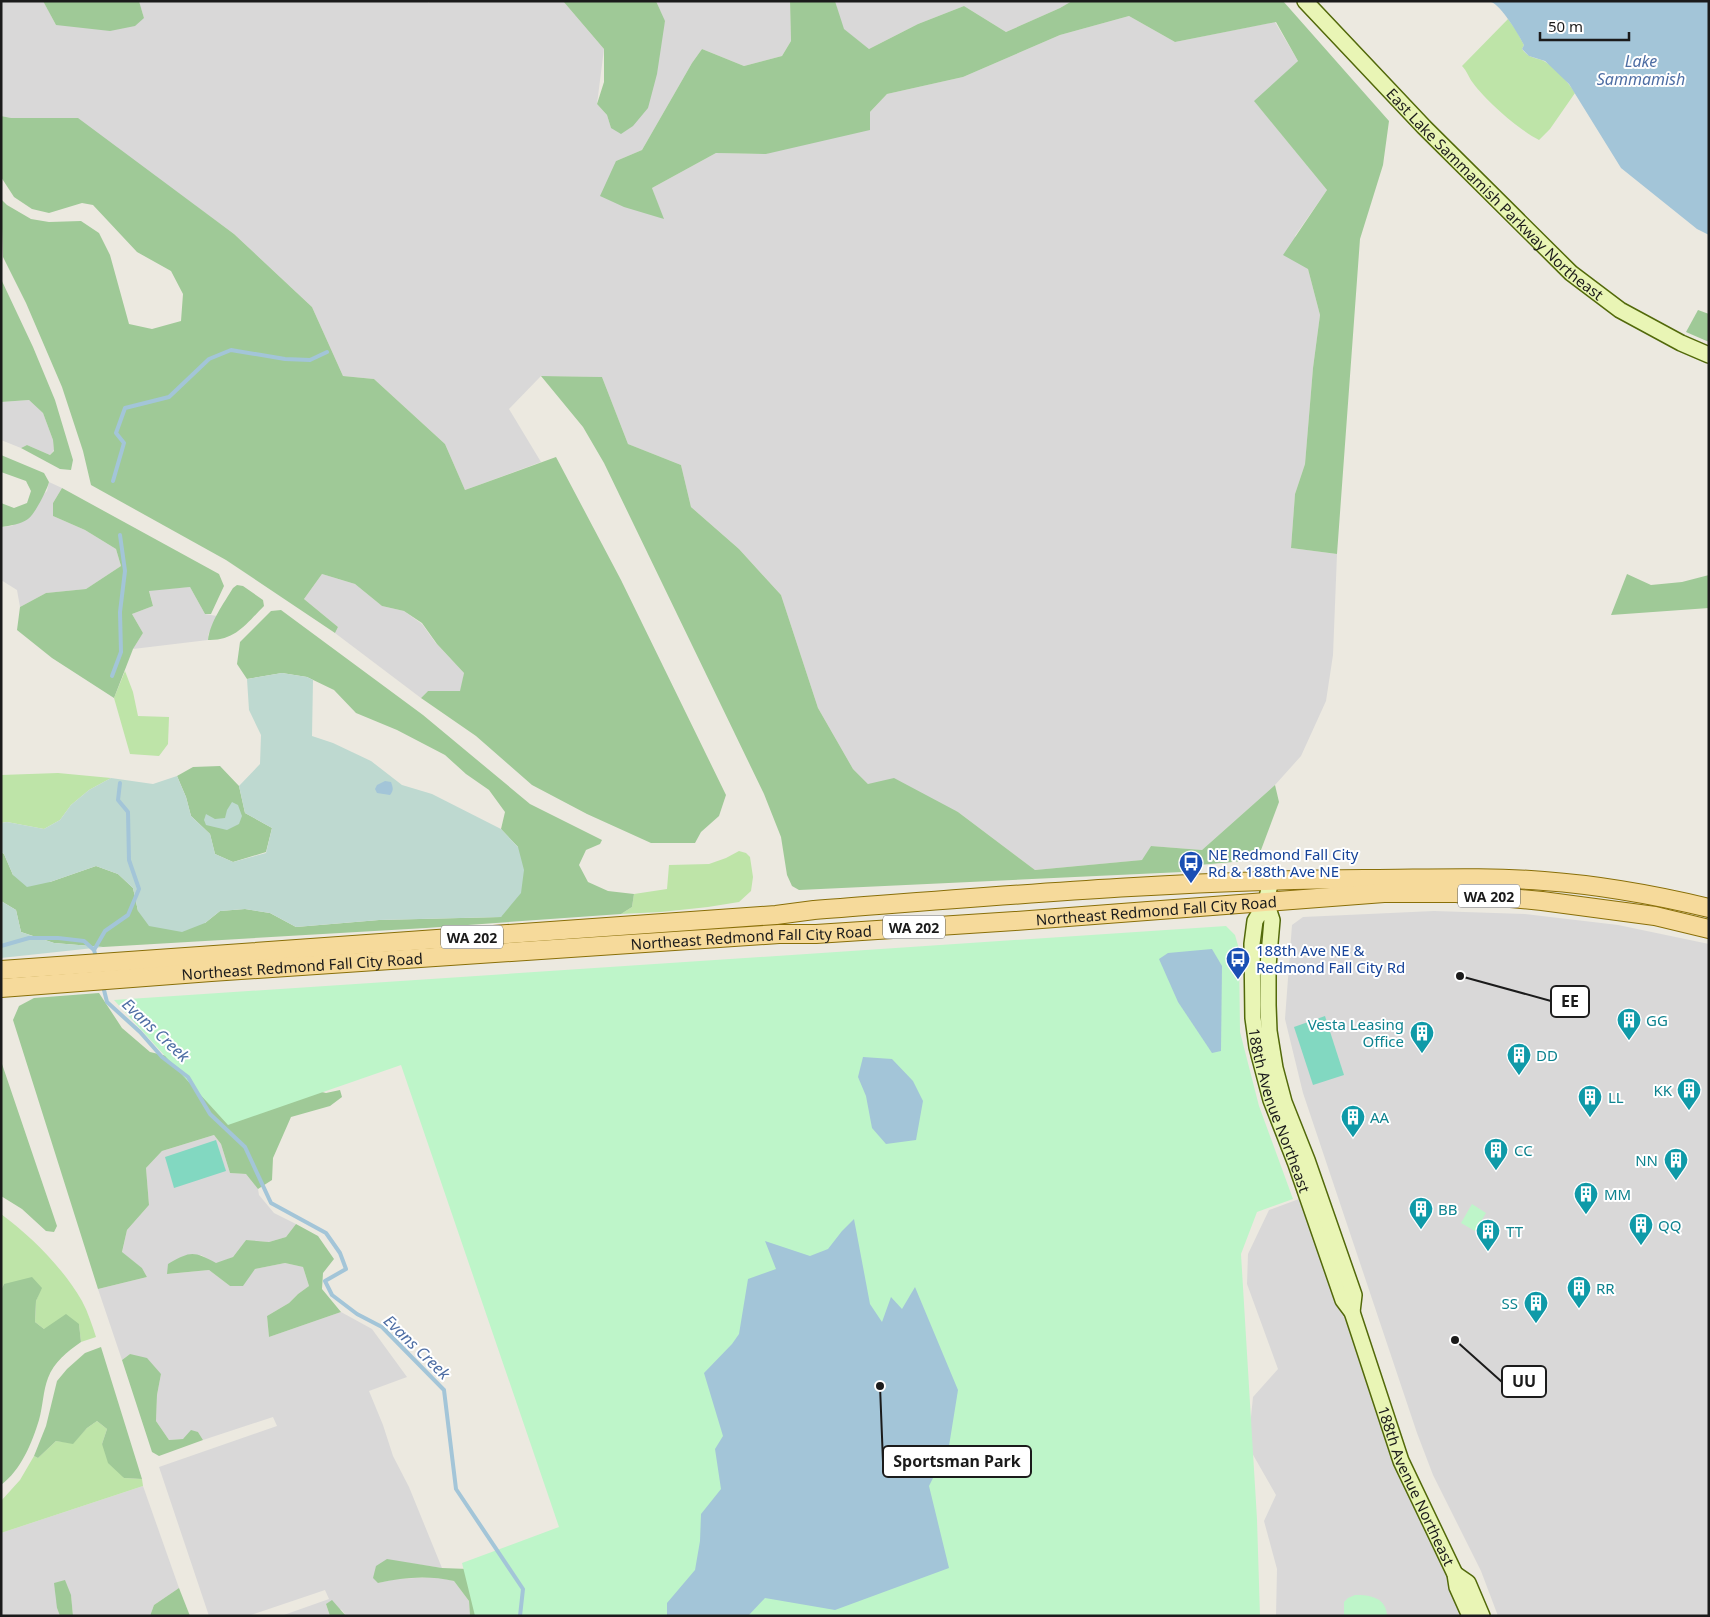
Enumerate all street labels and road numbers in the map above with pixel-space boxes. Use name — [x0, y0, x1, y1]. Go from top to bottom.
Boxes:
street label: East Lake Sammamish Parkway Northeast — [1382, 84, 1608, 304]
road number: WA 202 — [1458, 884, 1520, 908]
street label: Northeast Redmond Fall City Road — [1035, 891, 1278, 929]
road number: WA 202 — [883, 916, 945, 939]
street label: Northeast Redmond Fall City Road — [630, 920, 872, 954]
road number: WA 202 — [441, 926, 503, 949]
street label: Northeast Redmond Fall City Road — [181, 948, 423, 984]
street label: 188th Avenue Northeast — [1245, 1027, 1315, 1196]
street label: 188th Avenue Northeast — [1374, 1404, 1460, 1569]

